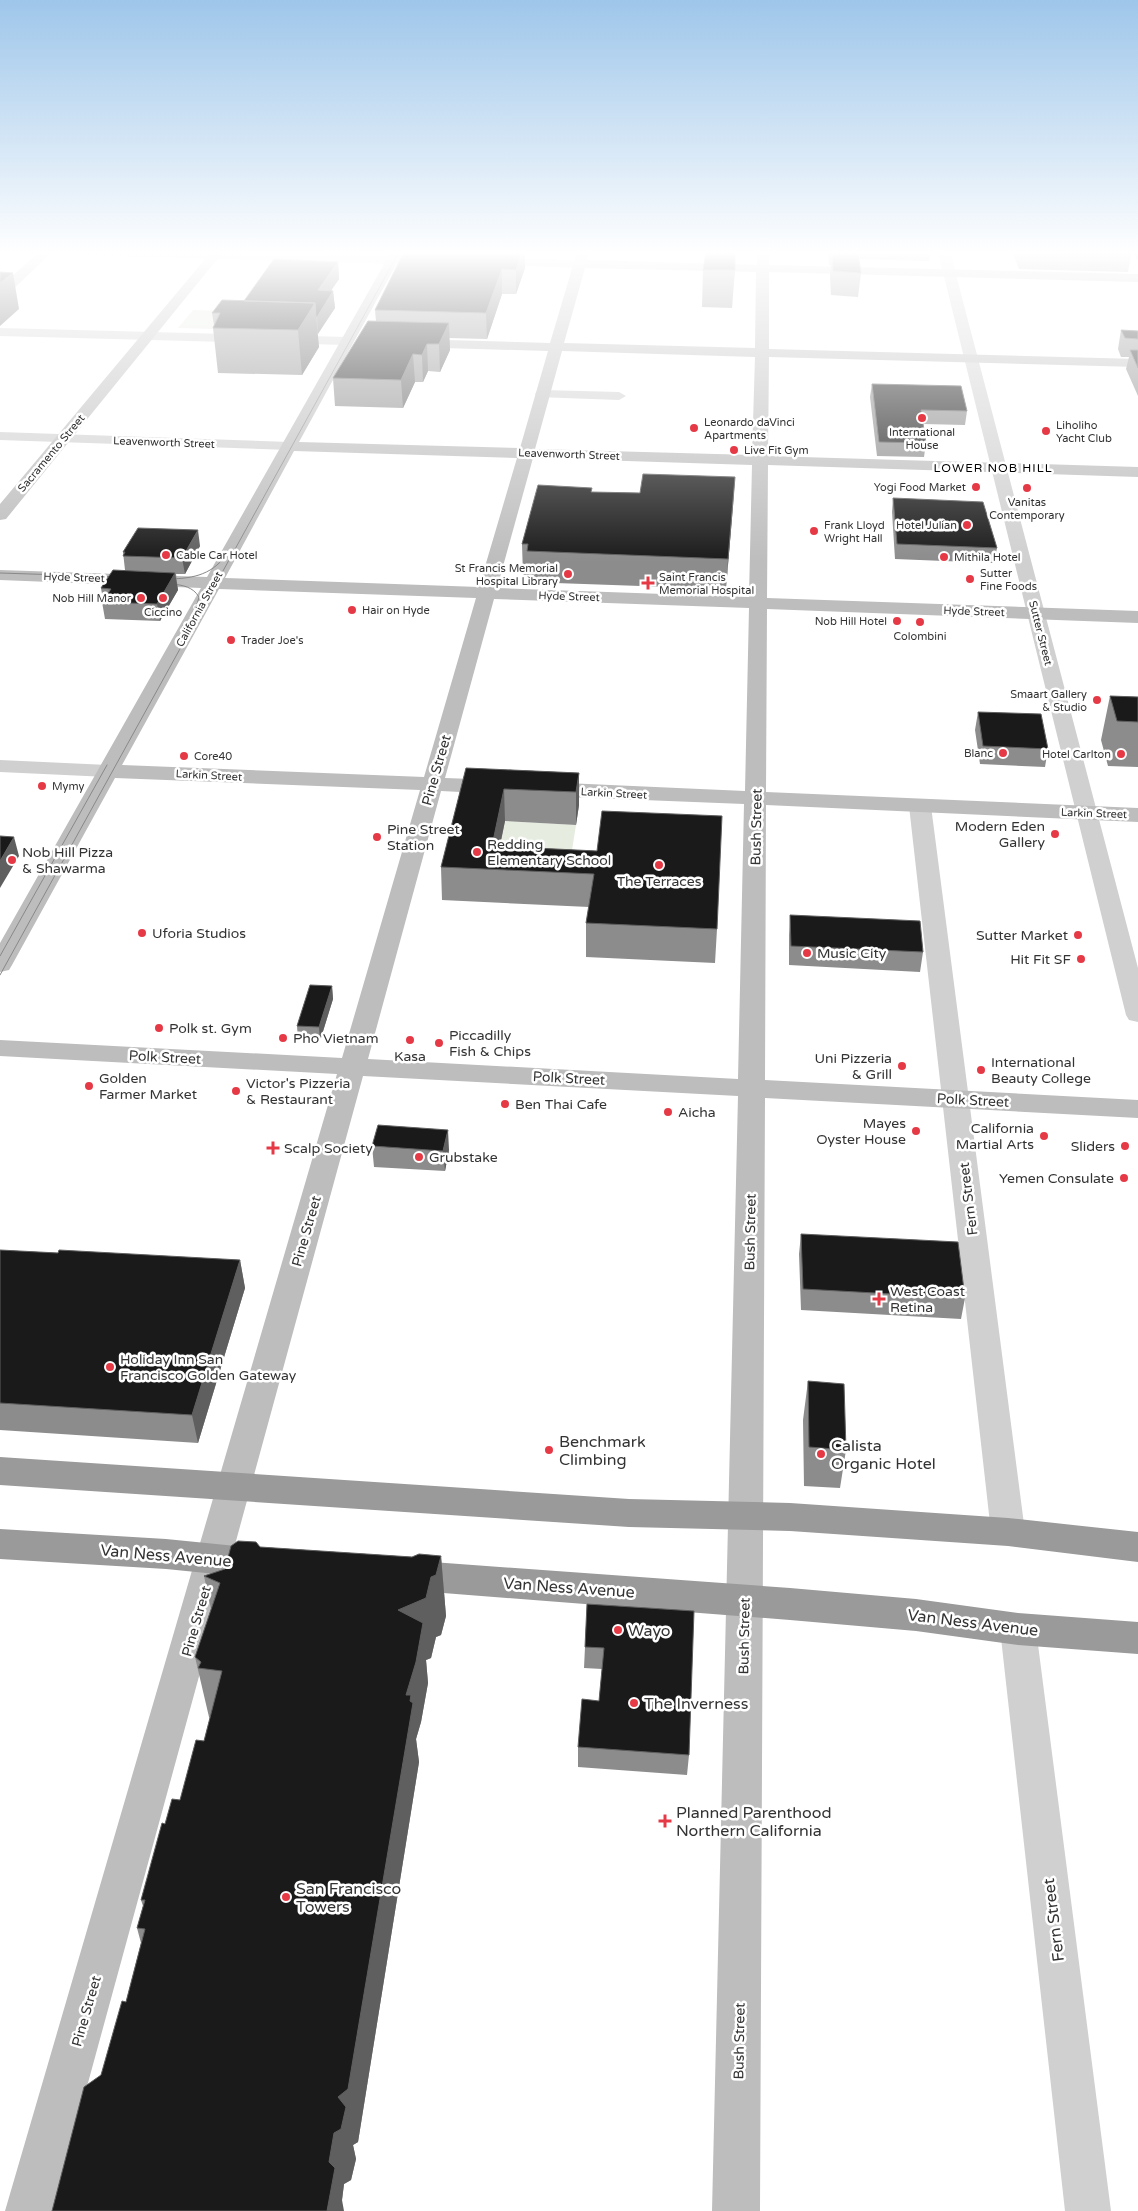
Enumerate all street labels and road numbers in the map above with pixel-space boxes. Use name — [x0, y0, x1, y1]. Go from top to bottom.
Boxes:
street label: Sacramento Street — [15, 412, 88, 495]
street label: Leavenworth Street — [113, 434, 215, 451]
street label: Leavenworth Street — [518, 446, 620, 463]
street label: California Street — [173, 569, 225, 649]
street label: Hyde Street — [43, 570, 105, 585]
street label: Hyde Street — [538, 589, 600, 604]
street label: Sutter Street — [1026, 599, 1055, 667]
street label: Hyde Street — [943, 604, 1005, 619]
street label: Pine Street — [418, 732, 455, 808]
street label: Larkin Street — [175, 767, 243, 784]
street label: Larkin Street — [580, 785, 648, 802]
street label: Bush Street — [747, 788, 766, 866]
street label: Larkin Street — [1061, 806, 1127, 821]
street label: Polk Street — [128, 1047, 202, 1068]
street label: Polk Street — [532, 1068, 606, 1089]
street label: Polk Street — [936, 1090, 1010, 1111]
street label: Fern Street — [956, 1161, 981, 1236]
street label: Pine Street — [288, 1193, 325, 1269]
street label: Bush Street — [741, 1193, 760, 1271]
street label: Van Ness Avenue — [99, 1540, 232, 1572]
street label: Van Ness Avenue — [503, 1573, 635, 1603]
street label: Pine Street — [178, 1583, 215, 1659]
street label: Bush Street — [735, 1597, 754, 1675]
street label: Van Ness Avenue — [906, 1605, 1039, 1641]
street label: Fern Street — [1039, 1877, 1069, 1963]
street label: Pine Street — [68, 1973, 105, 2049]
street label: Bush Street — [730, 2002, 749, 2080]

